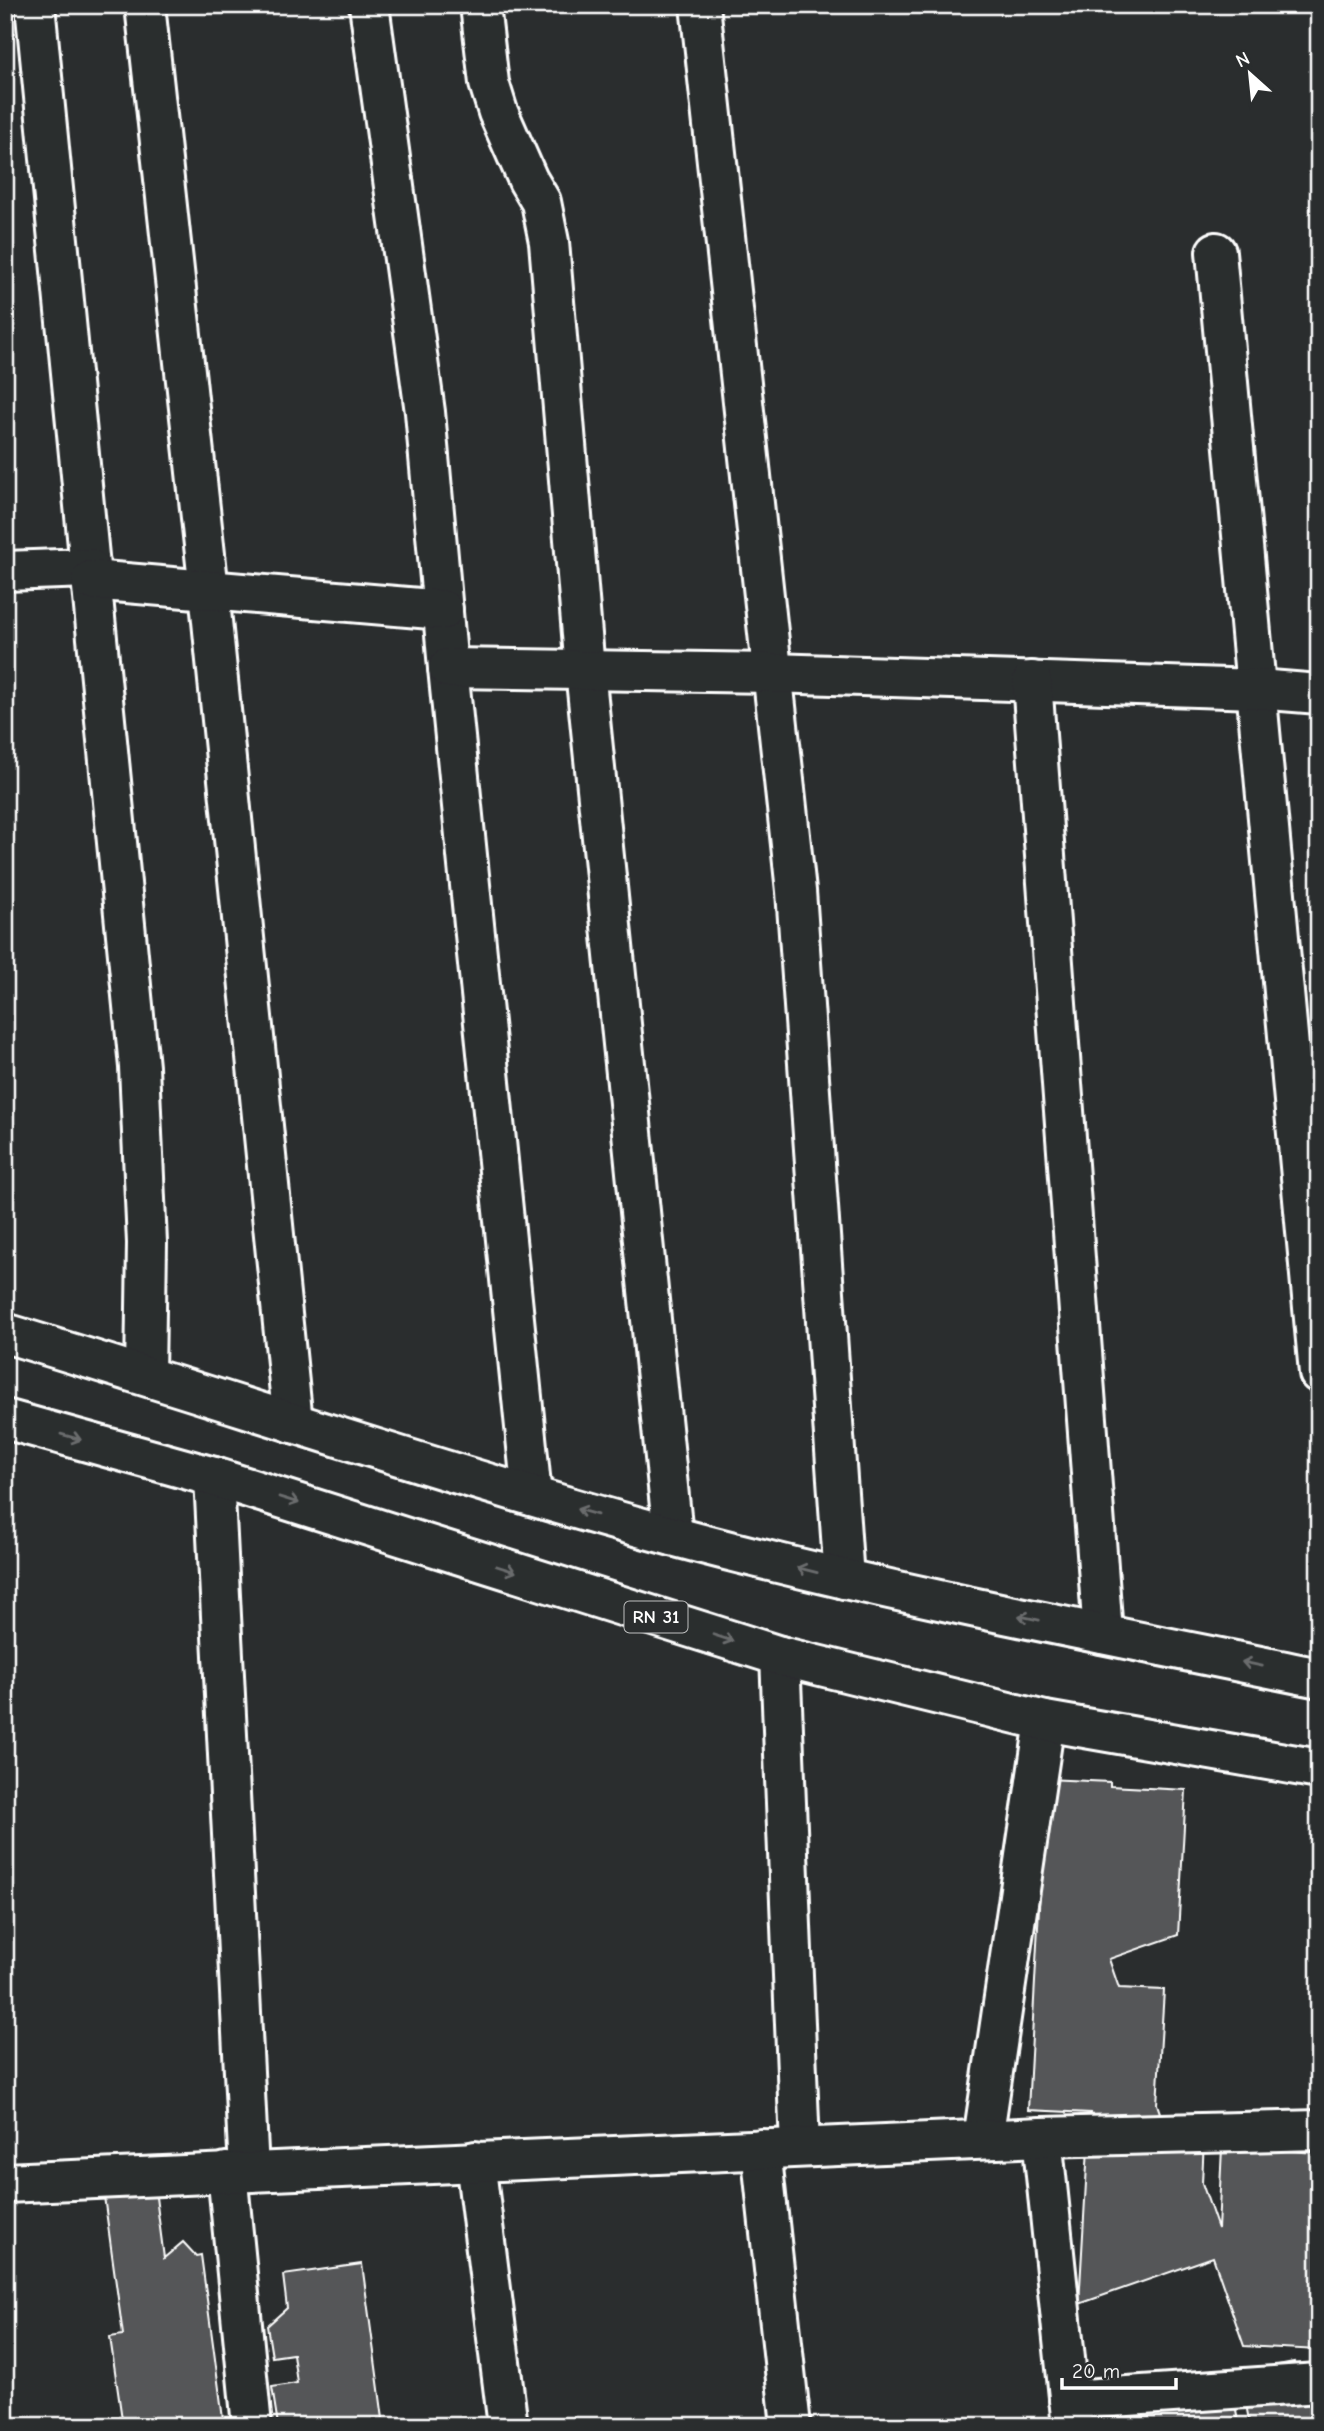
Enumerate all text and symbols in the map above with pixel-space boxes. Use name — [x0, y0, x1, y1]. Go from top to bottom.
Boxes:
north arrow — [1216, 38, 1286, 108]
text: N — [1232, 47, 1253, 72]
one-way arrow — [59, 1431, 82, 1444]
one-way arrow — [278, 1495, 300, 1508]
one-way arrow — [576, 1505, 599, 1518]
one-way arrow — [796, 1563, 819, 1576]
one-way arrow — [495, 1564, 517, 1576]
road number: RN 31 — [624, 1602, 688, 1632]
one-way arrow — [1018, 1611, 1041, 1625]
one-way arrow — [712, 1633, 734, 1646]
one-way arrow — [1241, 1657, 1264, 1671]
scale bar — [1062, 2347, 1175, 2391]
text: 20 m — [1072, 2359, 1120, 2383]

